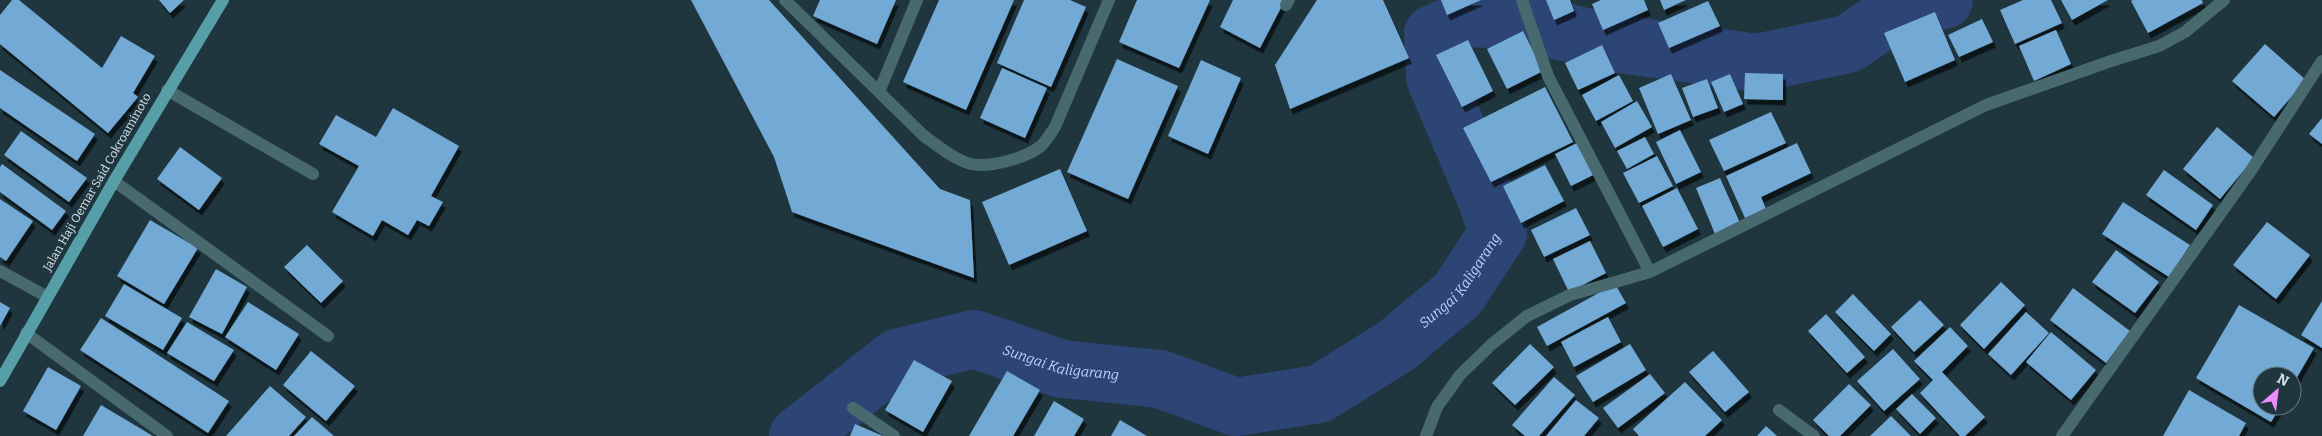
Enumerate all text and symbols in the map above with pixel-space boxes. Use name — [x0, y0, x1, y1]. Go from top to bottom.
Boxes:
street label: Jalan Haji Oemar Said Cokroaminoto — [40, 91, 154, 274]
water label: Sungai Kaligarang — [1416, 230, 1505, 332]
water label: Sungai Kaligarang — [1000, 341, 1120, 384]
north arrow — [2252, 366, 2302, 416]
text: N — [2274, 370, 2292, 390]

